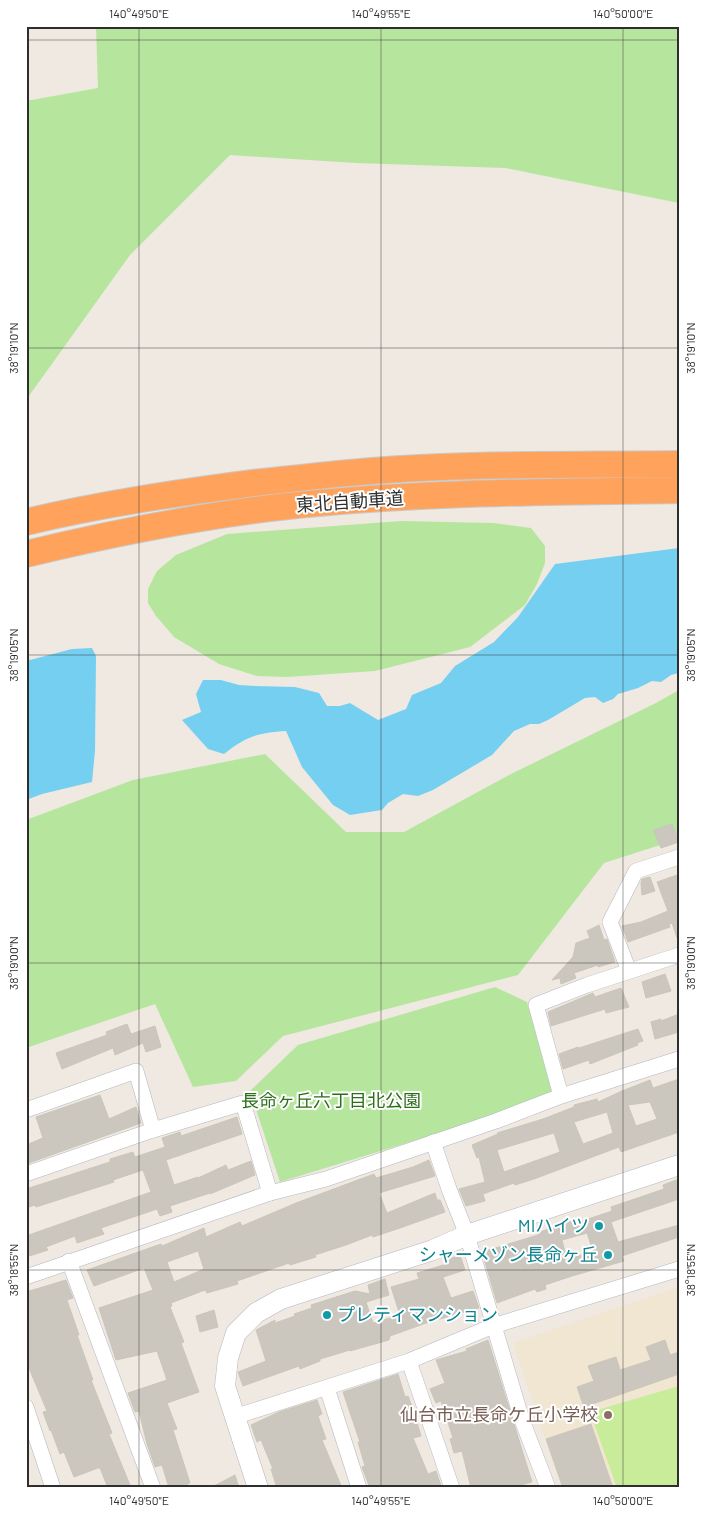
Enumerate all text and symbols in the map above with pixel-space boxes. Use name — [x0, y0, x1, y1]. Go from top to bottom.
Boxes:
text: 140°49'50"E — [109, 6, 169, 20]
text: 140°49'55"E — [351, 6, 411, 20]
text: 140°50'00"E — [593, 6, 653, 20]
text: 38°19'10"N — [6, 322, 20, 374]
text: 38°19'10"N — [683, 322, 697, 374]
street label: 東北自動車道 — [295, 486, 405, 516]
text: 38°19'05"N — [6, 628, 20, 682]
text: 38°19'05"N — [683, 628, 697, 682]
text: 38°19'00"N — [6, 936, 20, 990]
text: 38°19'00"N — [683, 936, 697, 990]
park label: 長命ヶ丘六丁目北公園 — [241, 1089, 421, 1111]
place label: MIハイツ — [518, 1214, 589, 1236]
marker: MIハイツ — [593, 1220, 605, 1232]
place label: シャーメゾン長命ヶ丘 — [419, 1243, 598, 1265]
text: 38°18'55"N — [6, 1244, 20, 1296]
text: 38°18'55"N — [683, 1244, 697, 1296]
marker: シャーメゾン長命ヶ丘 — [602, 1249, 614, 1261]
place label: プレティマンション — [337, 1303, 498, 1325]
marker: プレティマンション — [321, 1309, 333, 1321]
place label: 仙台市立長命ケ丘小学校 — [400, 1403, 598, 1425]
marker: 仙台市立長命ケ丘小学校 — [602, 1409, 614, 1421]
text: 140°49'50"E — [109, 1493, 169, 1507]
text: 140°49'55"E — [351, 1493, 411, 1507]
text: 140°50'00"E — [593, 1493, 653, 1507]

